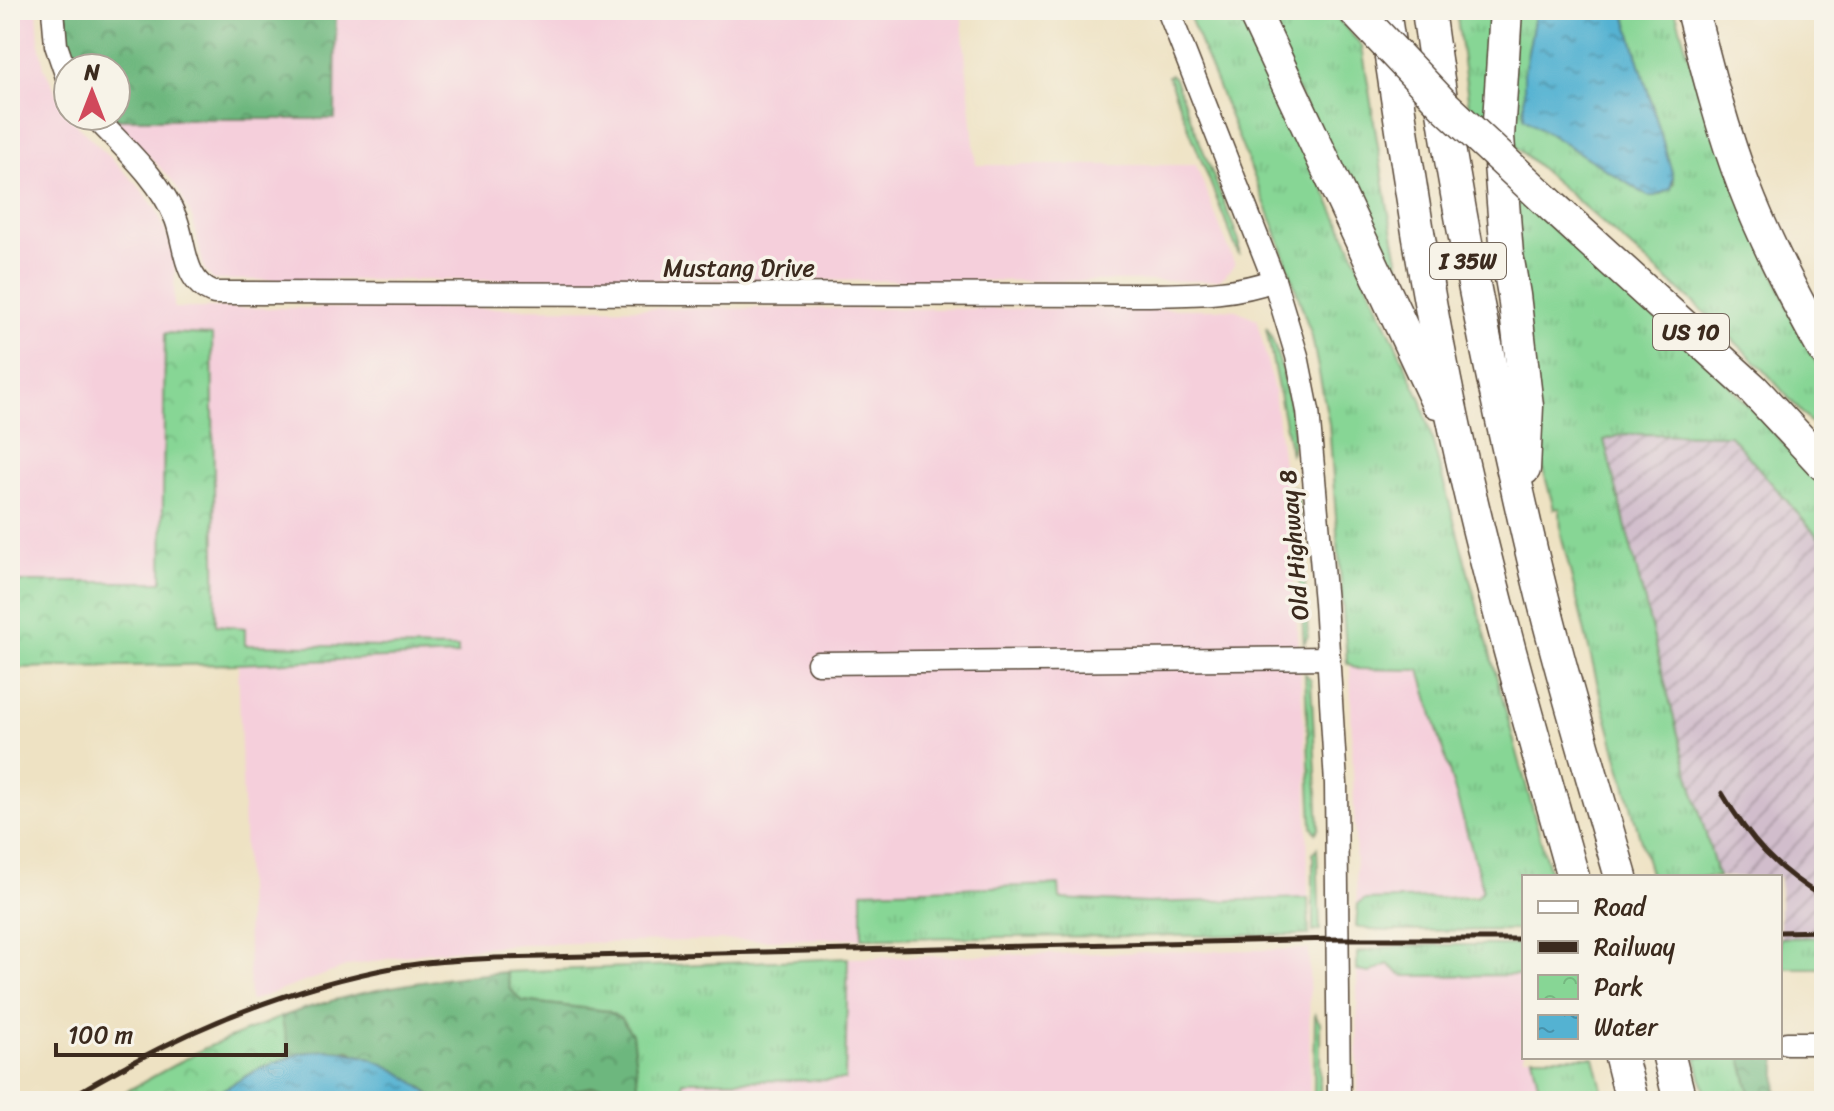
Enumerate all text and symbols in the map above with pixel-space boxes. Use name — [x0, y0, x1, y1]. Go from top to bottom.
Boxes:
north arrow — [52, 52, 132, 132]
text: N — [83, 53, 100, 92]
road number: I 35W — [1430, 243, 1506, 279]
street label: Mustang Drive — [663, 247, 815, 289]
road number: US 10 — [1653, 314, 1729, 350]
street label: Old Highway 8 — [1266, 468, 1322, 622]
legend — [1522, 875, 1782, 1059]
text: Road — [1594, 886, 1648, 928]
text: Railway — [1594, 926, 1676, 968]
text: Park — [1594, 966, 1643, 1008]
text: Water — [1594, 1006, 1659, 1048]
scale bar — [56, 1007, 286, 1057]
text: 100 m — [68, 1014, 133, 1056]

